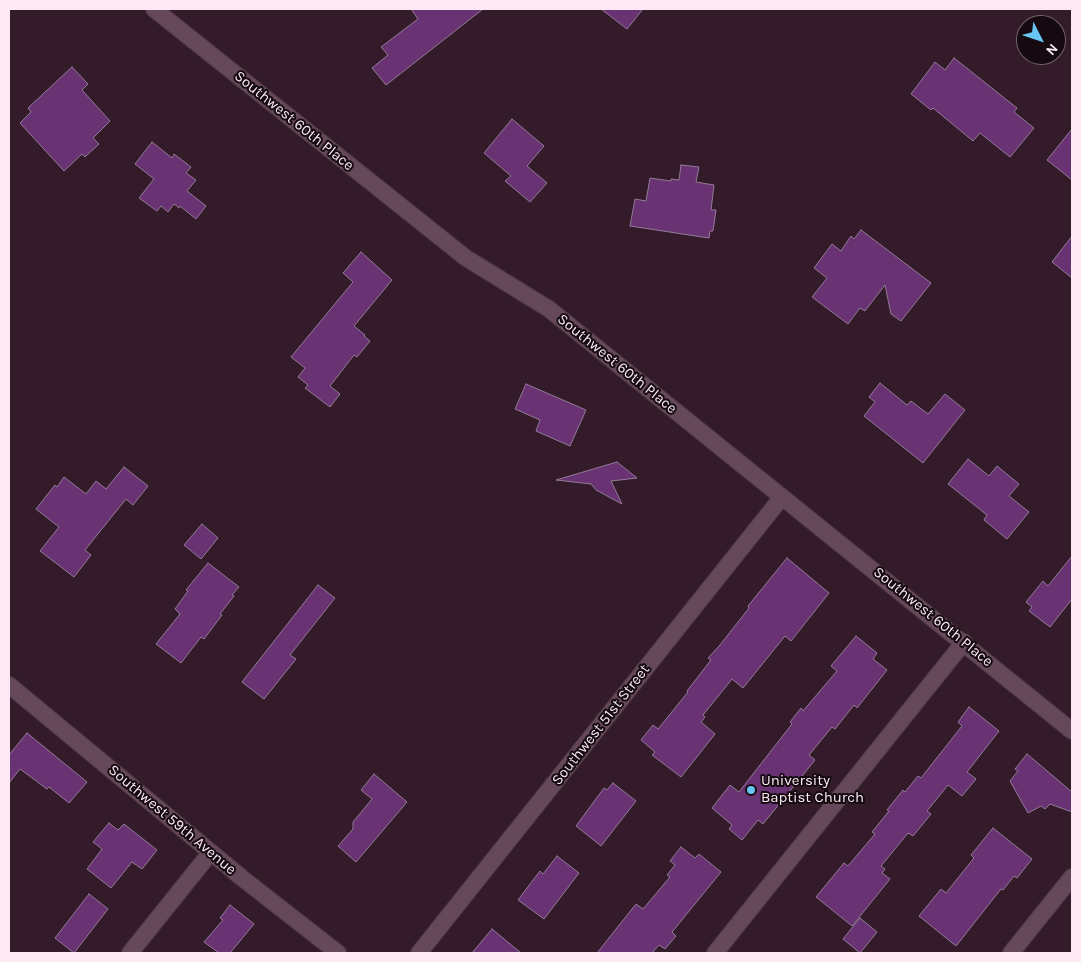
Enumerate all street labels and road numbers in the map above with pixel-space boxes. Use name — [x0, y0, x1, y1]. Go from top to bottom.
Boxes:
street label: Southwest 60th Place — [231, 67, 357, 175]
street label: Southwest 60th Place — [554, 310, 680, 418]
street label: Southwest 60th Place — [870, 563, 996, 671]
street label: Southwest 51st Street — [548, 661, 654, 789]
street label: Southwest 59th Avenue — [104, 761, 240, 879]

